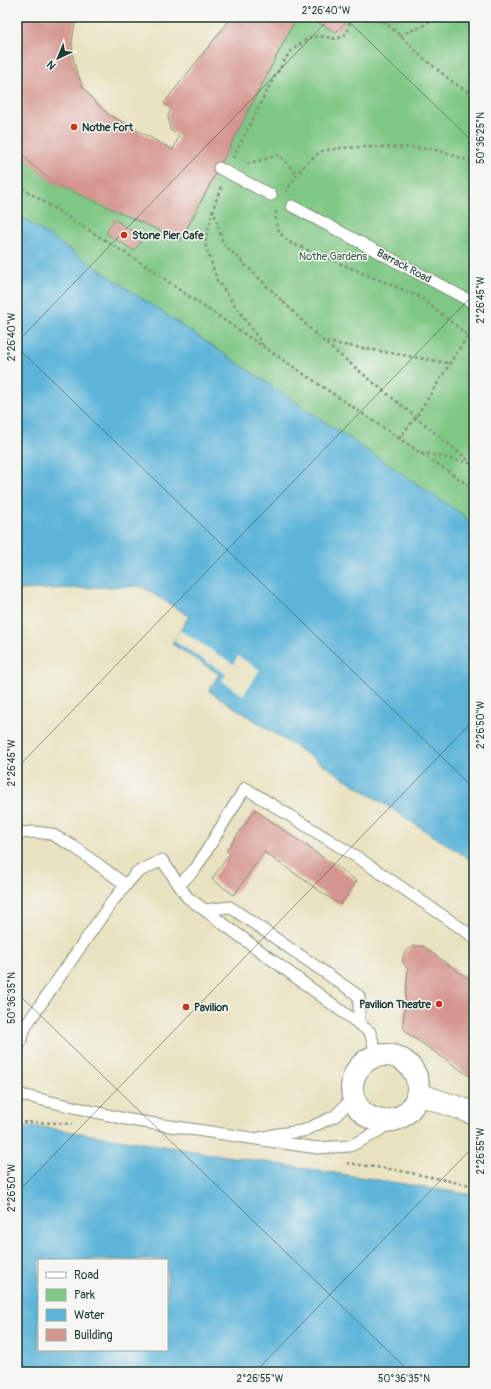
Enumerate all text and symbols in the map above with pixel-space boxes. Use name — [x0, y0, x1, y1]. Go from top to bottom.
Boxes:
text: 2°26'40"W — [302, 5, 351, 17]
north arrow — [38, 38, 78, 78]
text: N — [44, 57, 59, 72]
text: 50°36'25"N — [475, 112, 487, 164]
place label: Nothe Fort — [82, 121, 134, 134]
marker: Nothe Fort — [69, 122, 79, 132]
place label: Stone Pier Cafe — [132, 229, 204, 242]
marker: Stone Pier Cafe — [119, 230, 129, 240]
street label: Barrack Road — [375, 246, 433, 286]
park label: Nothe Gardens — [299, 250, 367, 263]
text: 2°26'45"W — [475, 276, 487, 324]
text: 2°26'40"W — [6, 312, 18, 361]
text: 2°26'50"W — [475, 700, 487, 749]
text: 2°26'45"W — [6, 739, 18, 787]
text: 50°36'35"N — [6, 972, 18, 1024]
place label: Pavilion Theatre — [359, 998, 432, 1011]
marker: Pavilion Theatre — [434, 999, 444, 1009]
place label: Pavilion — [194, 1001, 228, 1014]
marker: Pavilion — [181, 1002, 191, 1012]
text: 2°26'55"W — [475, 1127, 487, 1174]
text: 2°26'50"W — [6, 1163, 18, 1212]
legend — [38, 1259, 168, 1351]
text: Road — [74, 1268, 99, 1283]
text: Park — [74, 1288, 95, 1303]
text: Water — [74, 1308, 105, 1323]
text: Building — [74, 1328, 113, 1343]
text: 2°26'55"W — [237, 1373, 284, 1385]
text: 50°36'35"N — [378, 1373, 430, 1385]

